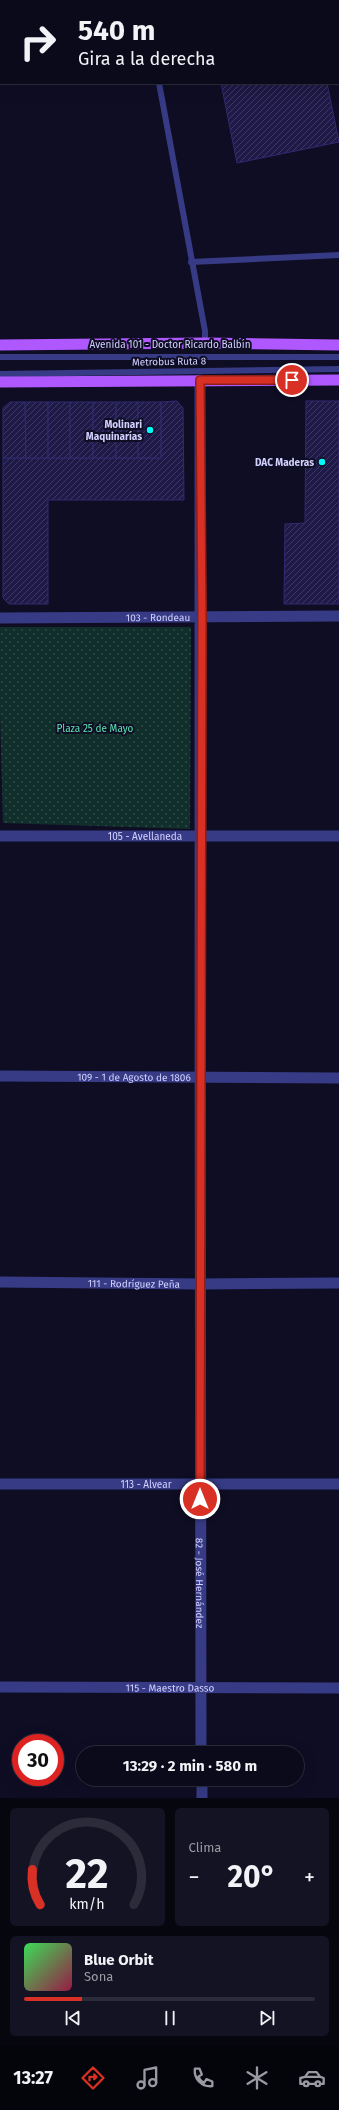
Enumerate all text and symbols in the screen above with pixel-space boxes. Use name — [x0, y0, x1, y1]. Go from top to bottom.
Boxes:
text: 540 m — [78, 14, 156, 47]
icon: right — [12, 16, 64, 68]
text: Gira a la derecha — [78, 48, 215, 70]
street label: Avenida 101 - Doctor Ricardo Balbín — [90, 338, 251, 351]
street label: Metrobus Ruta 8 — [132, 355, 207, 369]
pin — [275, 363, 309, 397]
icon: arrive — [281, 369, 303, 391]
place label: Molinari Maquinarías — [86, 419, 142, 443]
marker: Molinari Maquinarías — [145, 425, 155, 435]
place label: DAC Maderas — [255, 457, 314, 469]
marker: DAC Maderas — [317, 457, 327, 467]
street label: 103 - Rondeau — [126, 612, 190, 624]
park label: Plaza 25 de Mayo — [57, 723, 134, 735]
street label: 105 - Avellaneda — [108, 831, 182, 843]
street label: 109 - 1 de Agosto de 1806 — [77, 1071, 191, 1084]
street label: 111 - Rodríguez Peña — [88, 1277, 180, 1291]
position arrow — [179, 1478, 221, 1520]
street label: 113 - Alvear — [120, 1479, 172, 1491]
street label: 82 - José Hernández — [193, 1538, 205, 1629]
street label: 115 - Maestro Dasso — [126, 1682, 215, 1695]
speed limit sign: 30 — [12, 1734, 64, 1786]
text: 13:29 · 2 min · 580 m — [123, 1757, 257, 1775]
text: Clima — [189, 1840, 221, 1855]
text: 22 — [66, 1849, 109, 1899]
text: 20° — [227, 1859, 276, 1895]
text: − — [189, 1864, 200, 1891]
text: + — [304, 1864, 315, 1891]
text: km/h — [70, 1896, 105, 1913]
text: Blue Orbit — [84, 1951, 153, 1969]
text: Sona — [84, 1969, 113, 1984]
icon: previous — [62, 2007, 84, 2029]
icon: pause — [159, 2007, 181, 2029]
icon: next — [256, 2007, 278, 2029]
icon: directions — [79, 2064, 107, 2092]
icon: music — [134, 2064, 162, 2092]
icon: phone — [189, 2064, 217, 2092]
icon: climate — [243, 2064, 271, 2092]
icon: car — [298, 2064, 326, 2092]
text: 13:27 — [13, 2067, 53, 2089]

